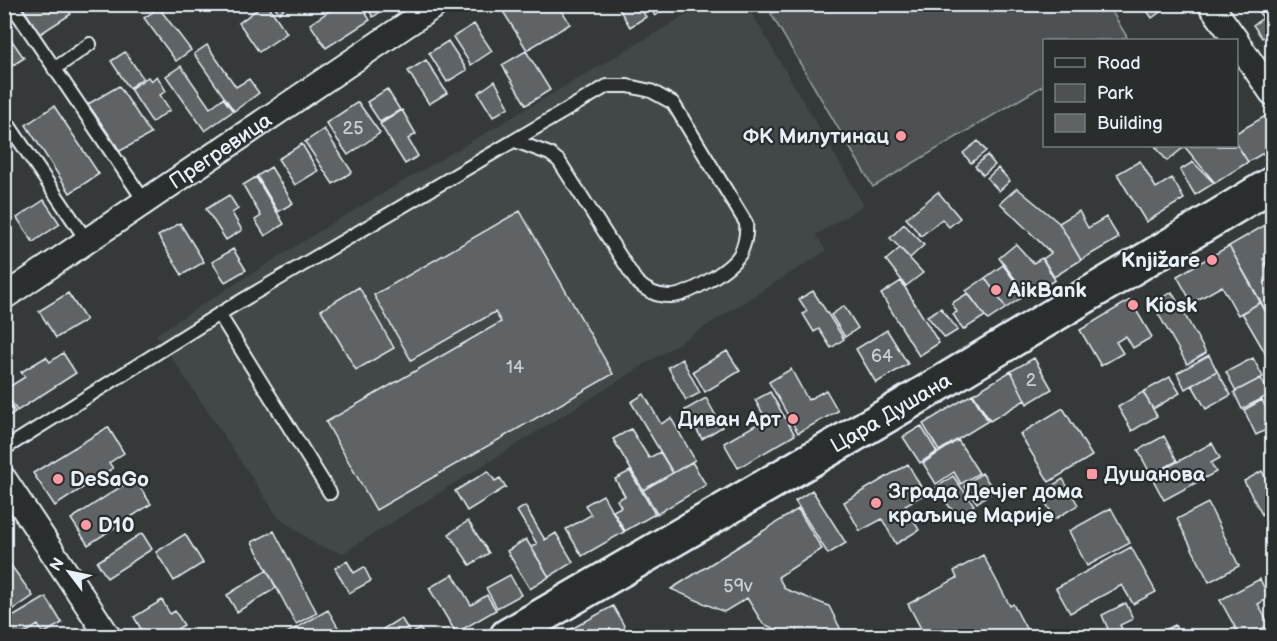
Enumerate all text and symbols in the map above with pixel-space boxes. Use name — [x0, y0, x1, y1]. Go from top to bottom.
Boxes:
legend — [1043, 39, 1238, 147]
text: Road — [1097, 53, 1141, 74]
text: Park — [1097, 83, 1133, 104]
street label: Прегревица — [164, 107, 277, 195]
text: Building — [1097, 113, 1163, 134]
house number: 25 — [343, 118, 363, 139]
place label: ФК Милутинац — [743, 124, 889, 149]
marker: ФК Милутинац — [894, 129, 908, 143]
place label: Knjižare — [1121, 248, 1200, 273]
marker: Knjižare — [1205, 253, 1219, 267]
place label: AikBank — [1007, 278, 1087, 303]
marker: AikBank — [989, 283, 1003, 297]
place label: Kiosk — [1145, 293, 1197, 318]
marker: Kiosk — [1126, 298, 1140, 312]
house number: 64 — [871, 346, 893, 367]
house number: 14 — [506, 357, 524, 378]
street label: Цара Душана — [826, 367, 956, 458]
house number: 2 — [1026, 370, 1037, 391]
place label: Диван Арт — [678, 407, 781, 432]
marker: Диван Арт — [786, 412, 800, 426]
place label: Душанова — [1104, 462, 1206, 487]
place label: DeSaGo — [70, 467, 149, 492]
marker: Душанова — [1085, 467, 1099, 481]
marker: DeSaGo — [51, 472, 65, 486]
place label: Зграда Дечјег дома краљице Марије — [888, 479, 1084, 528]
marker: Зграда Дечјег дома краљице Марије — [869, 496, 883, 510]
place label: D10 — [98, 513, 135, 538]
marker: D10 — [79, 518, 93, 532]
north arrow — [39, 542, 99, 602]
text: N — [46, 555, 69, 575]
house number: 59v — [723, 576, 753, 597]

